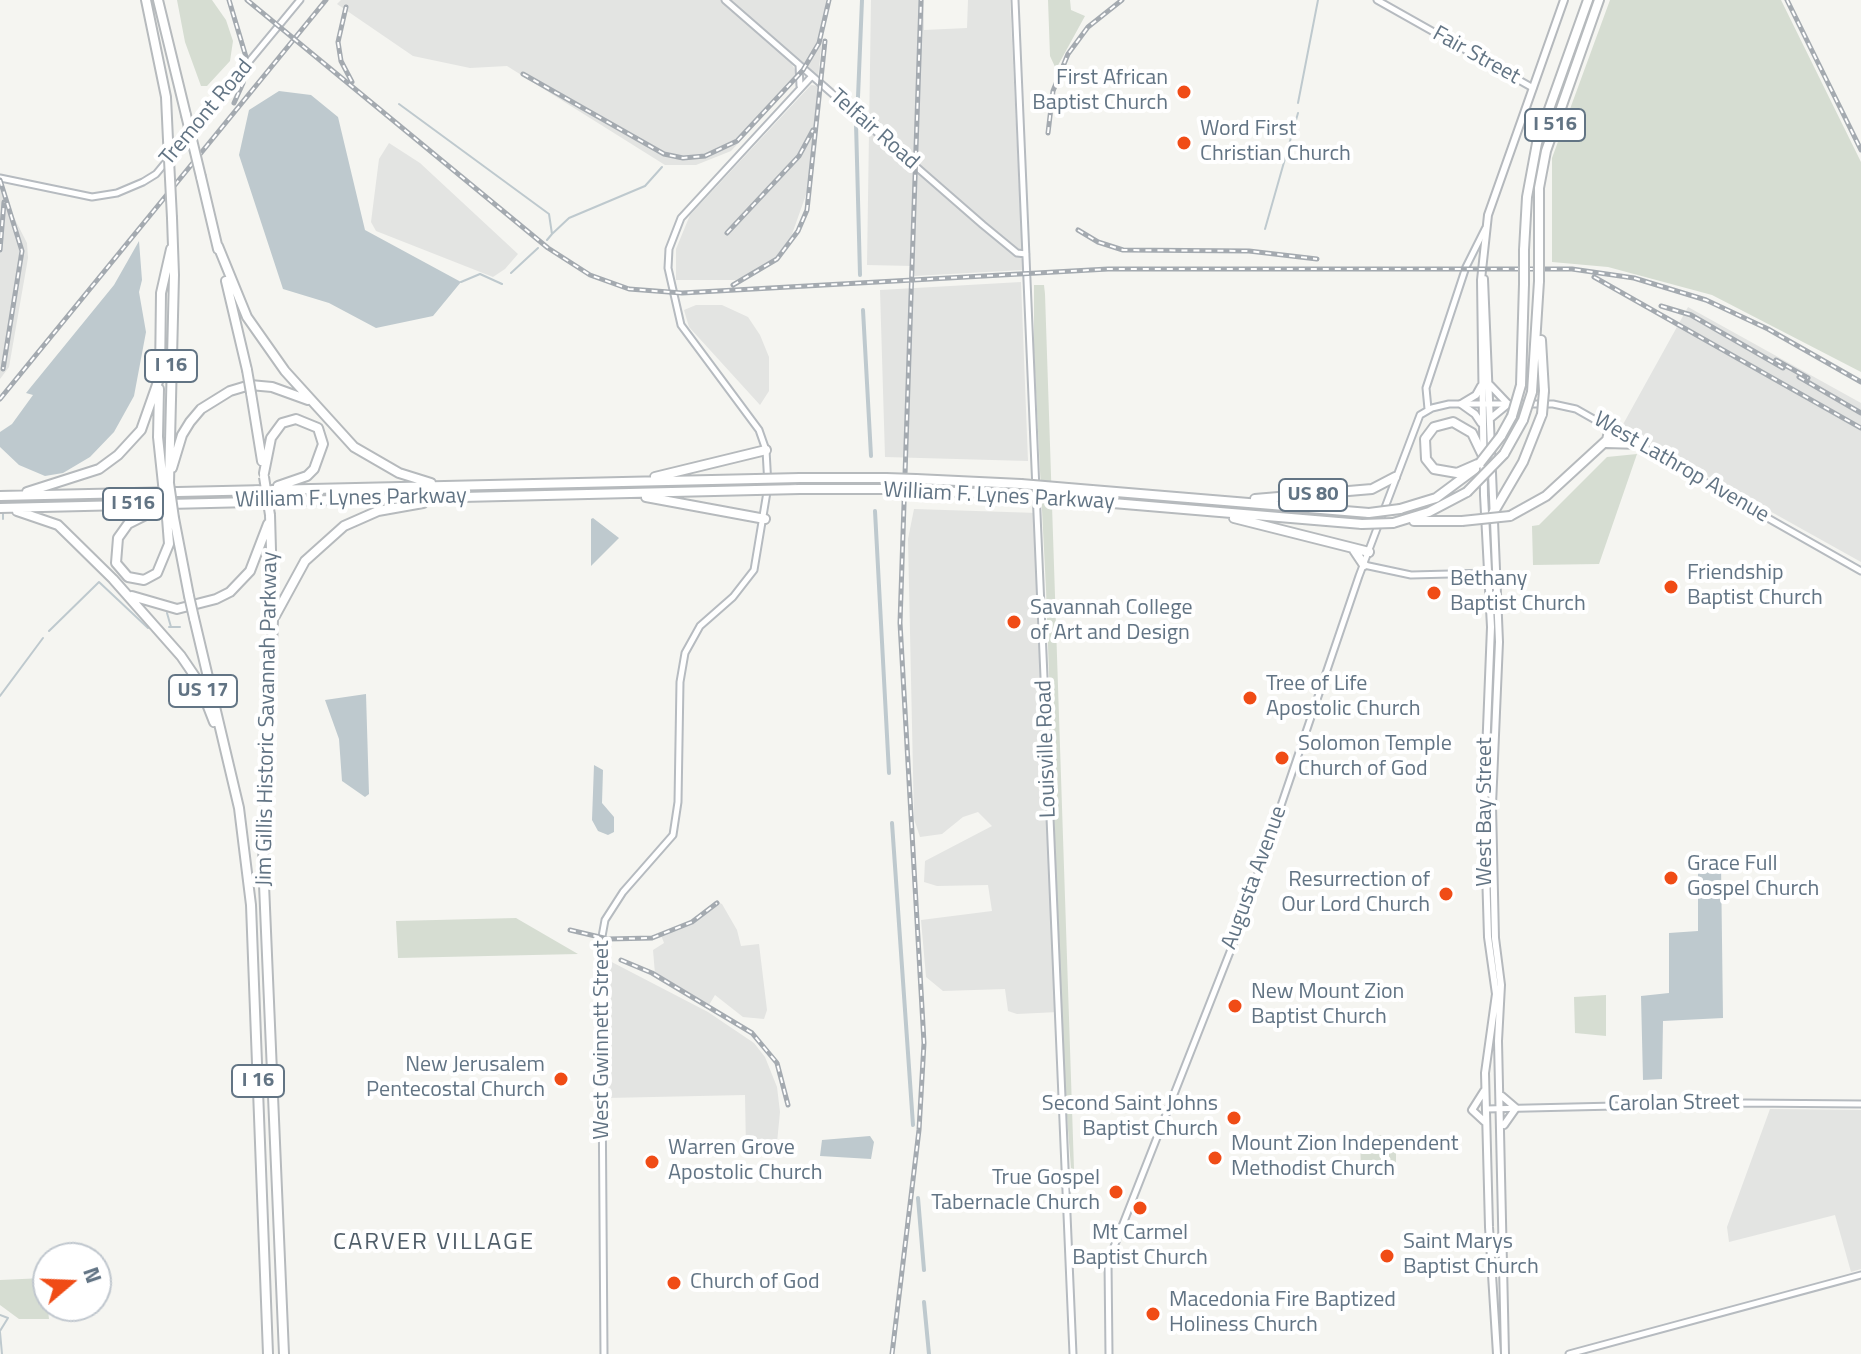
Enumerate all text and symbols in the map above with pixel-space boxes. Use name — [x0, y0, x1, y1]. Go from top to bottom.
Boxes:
street label: Fair Street — [1428, 21, 1524, 91]
street label: Tremont Road — [155, 55, 259, 171]
place label: First African Baptist Church — [1032, 66, 1168, 118]
marker: First African Baptist Church — [1175, 83, 1193, 101]
street label: Telfair Road — [824, 84, 924, 176]
road number: I 516 — [1525, 109, 1585, 141]
place label: Word First Christian Church — [1200, 117, 1351, 168]
marker: Word First Christian Church — [1175, 134, 1193, 152]
road number: I 16 — [145, 350, 197, 382]
street label: West Lathrop Avenue — [1589, 407, 1773, 529]
street label: William F. Lynes Parkway — [883, 478, 1115, 516]
road number: US 80 — [1279, 479, 1347, 511]
street label: William F. Lynes Parkway — [235, 484, 467, 514]
road number: I 516 — [103, 488, 163, 520]
street label: Jim Gillis Historic Savannah Parkway — [252, 551, 284, 887]
place label: Friendship Baptist Church — [1687, 561, 1823, 612]
place label: Bethany Baptist Church — [1450, 567, 1586, 618]
marker: Friendship Baptist Church — [1662, 578, 1680, 596]
marker: Bethany Baptist Church — [1425, 584, 1443, 602]
place label: Savannah College of Art and Design — [1030, 596, 1193, 648]
marker: Savannah College of Art and Design — [1005, 613, 1023, 631]
place label: Tree of Life Apostolic Church — [1266, 672, 1420, 724]
road number: US 17 — [169, 675, 237, 707]
street label: Louisville Road — [1031, 680, 1063, 818]
marker: Tree of Life Apostolic Church — [1241, 689, 1259, 707]
place label: Solomon Temple Church of God — [1298, 732, 1452, 784]
street label: West Bay Street — [1473, 737, 1499, 887]
marker: Solomon Temple Church of God — [1273, 749, 1291, 767]
street label: Augusta Avenue — [1217, 803, 1293, 953]
place label: Grace Full Gospel Church — [1687, 852, 1819, 904]
place label: Resurrection of Our Lord Church — [1281, 868, 1430, 920]
marker: Grace Full Gospel Church — [1662, 869, 1680, 887]
marker: Resurrection of Our Lord Church — [1437, 885, 1455, 903]
street label: West Gwinnett Street — [590, 940, 616, 1140]
place label: New Mount Zion Baptist Church — [1251, 980, 1404, 1032]
marker: New Mount Zion Baptist Church — [1226, 997, 1244, 1015]
place label: New Jerusalem Pentecostal Church — [366, 1053, 545, 1104]
road number: I 16 — [232, 1065, 284, 1097]
marker: New Jerusalem Pentecostal Church — [552, 1070, 570, 1088]
street label: Carolan Street — [1608, 1090, 1740, 1118]
place label: Second Saint Johns Baptist Church — [1042, 1092, 1218, 1144]
marker: Second Saint Johns Baptist Church — [1225, 1109, 1243, 1127]
place label: Mount Zion Independent Methodist Church — [1231, 1132, 1459, 1184]
place label: Warren Grove Apostolic Church — [668, 1136, 822, 1188]
marker: Mount Zion Independent Methodist Church — [1206, 1149, 1224, 1167]
marker: Warren Grove Apostolic Church — [643, 1153, 661, 1171]
place label: True Gospel Tabernacle Church — [931, 1166, 1100, 1218]
marker: True Gospel Tabernacle Church — [1107, 1183, 1125, 1201]
marker: Mt Carmel Baptist Church — [1131, 1199, 1149, 1217]
place label: Mt Carmel Baptist Church — [1072, 1221, 1208, 1272]
district label: CARVER VILLAGE — [333, 1229, 535, 1257]
place label: Saint Marys Baptist Church — [1403, 1230, 1539, 1282]
north arrow — [32, 1242, 112, 1322]
marker: Saint Marys Baptist Church — [1378, 1247, 1396, 1265]
text: N — [74, 1262, 111, 1288]
place label: Church of God — [690, 1270, 820, 1296]
marker: Church of God — [665, 1274, 683, 1292]
place label: Macedonia Fire Baptized Holiness Church — [1169, 1288, 1396, 1340]
marker: Macedonia Fire Baptized Holiness Church — [1144, 1305, 1162, 1323]

